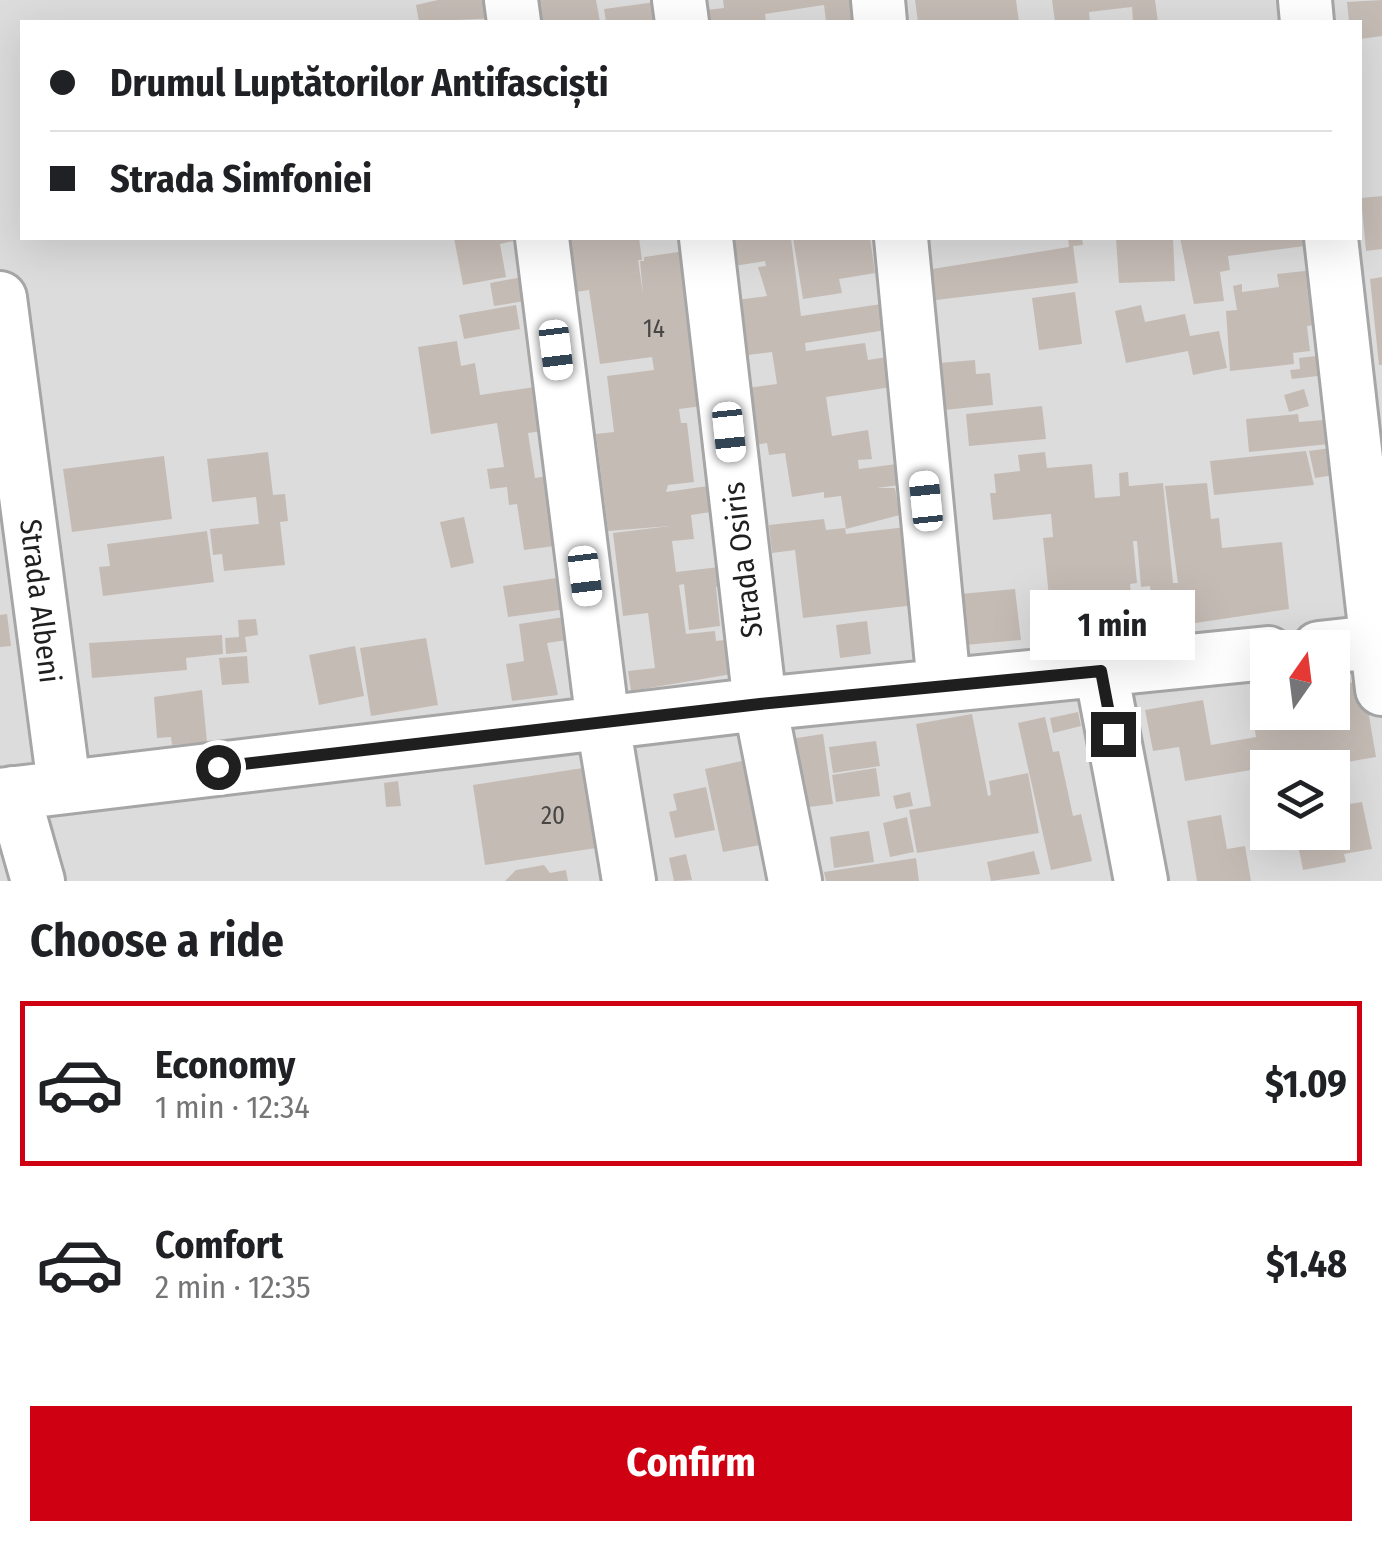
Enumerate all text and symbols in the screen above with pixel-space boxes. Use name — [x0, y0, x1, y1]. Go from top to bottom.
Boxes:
text: Drumul Luptătorilor Antifasciști — [110, 60, 609, 106]
text: Strada Simfoniei — [110, 156, 372, 202]
house number: 14 — [643, 314, 665, 344]
car — [537, 318, 575, 382]
car — [711, 401, 747, 463]
car — [908, 470, 944, 532]
street label: Strada Osiris — [716, 480, 770, 640]
street label: Strada Albeni — [12, 517, 68, 685]
car — [566, 544, 604, 608]
callout: 1 min — [1030, 589, 1196, 659]
text: 1 min — [1078, 606, 1147, 644]
north arrow — [1250, 630, 1350, 730]
map controls — [1250, 630, 1350, 850]
route end — [1091, 712, 1136, 757]
route start — [196, 745, 241, 790]
button: layers — [1250, 750, 1350, 850]
house number: 20 — [541, 801, 565, 831]
text: Choose a ride — [30, 914, 284, 968]
icon: car — [35, 1039, 125, 1129]
text: Economy — [155, 1042, 295, 1088]
text: $1.09 — [1265, 1061, 1347, 1107]
text: 1 min · 12:34 — [155, 1088, 310, 1126]
icon: car — [35, 1219, 125, 1309]
text: Comfort — [155, 1222, 283, 1268]
text: $1.48 — [1266, 1241, 1347, 1287]
text: 2 min · 12:35 — [155, 1268, 311, 1306]
button: Confirm — [30, 1406, 1352, 1521]

